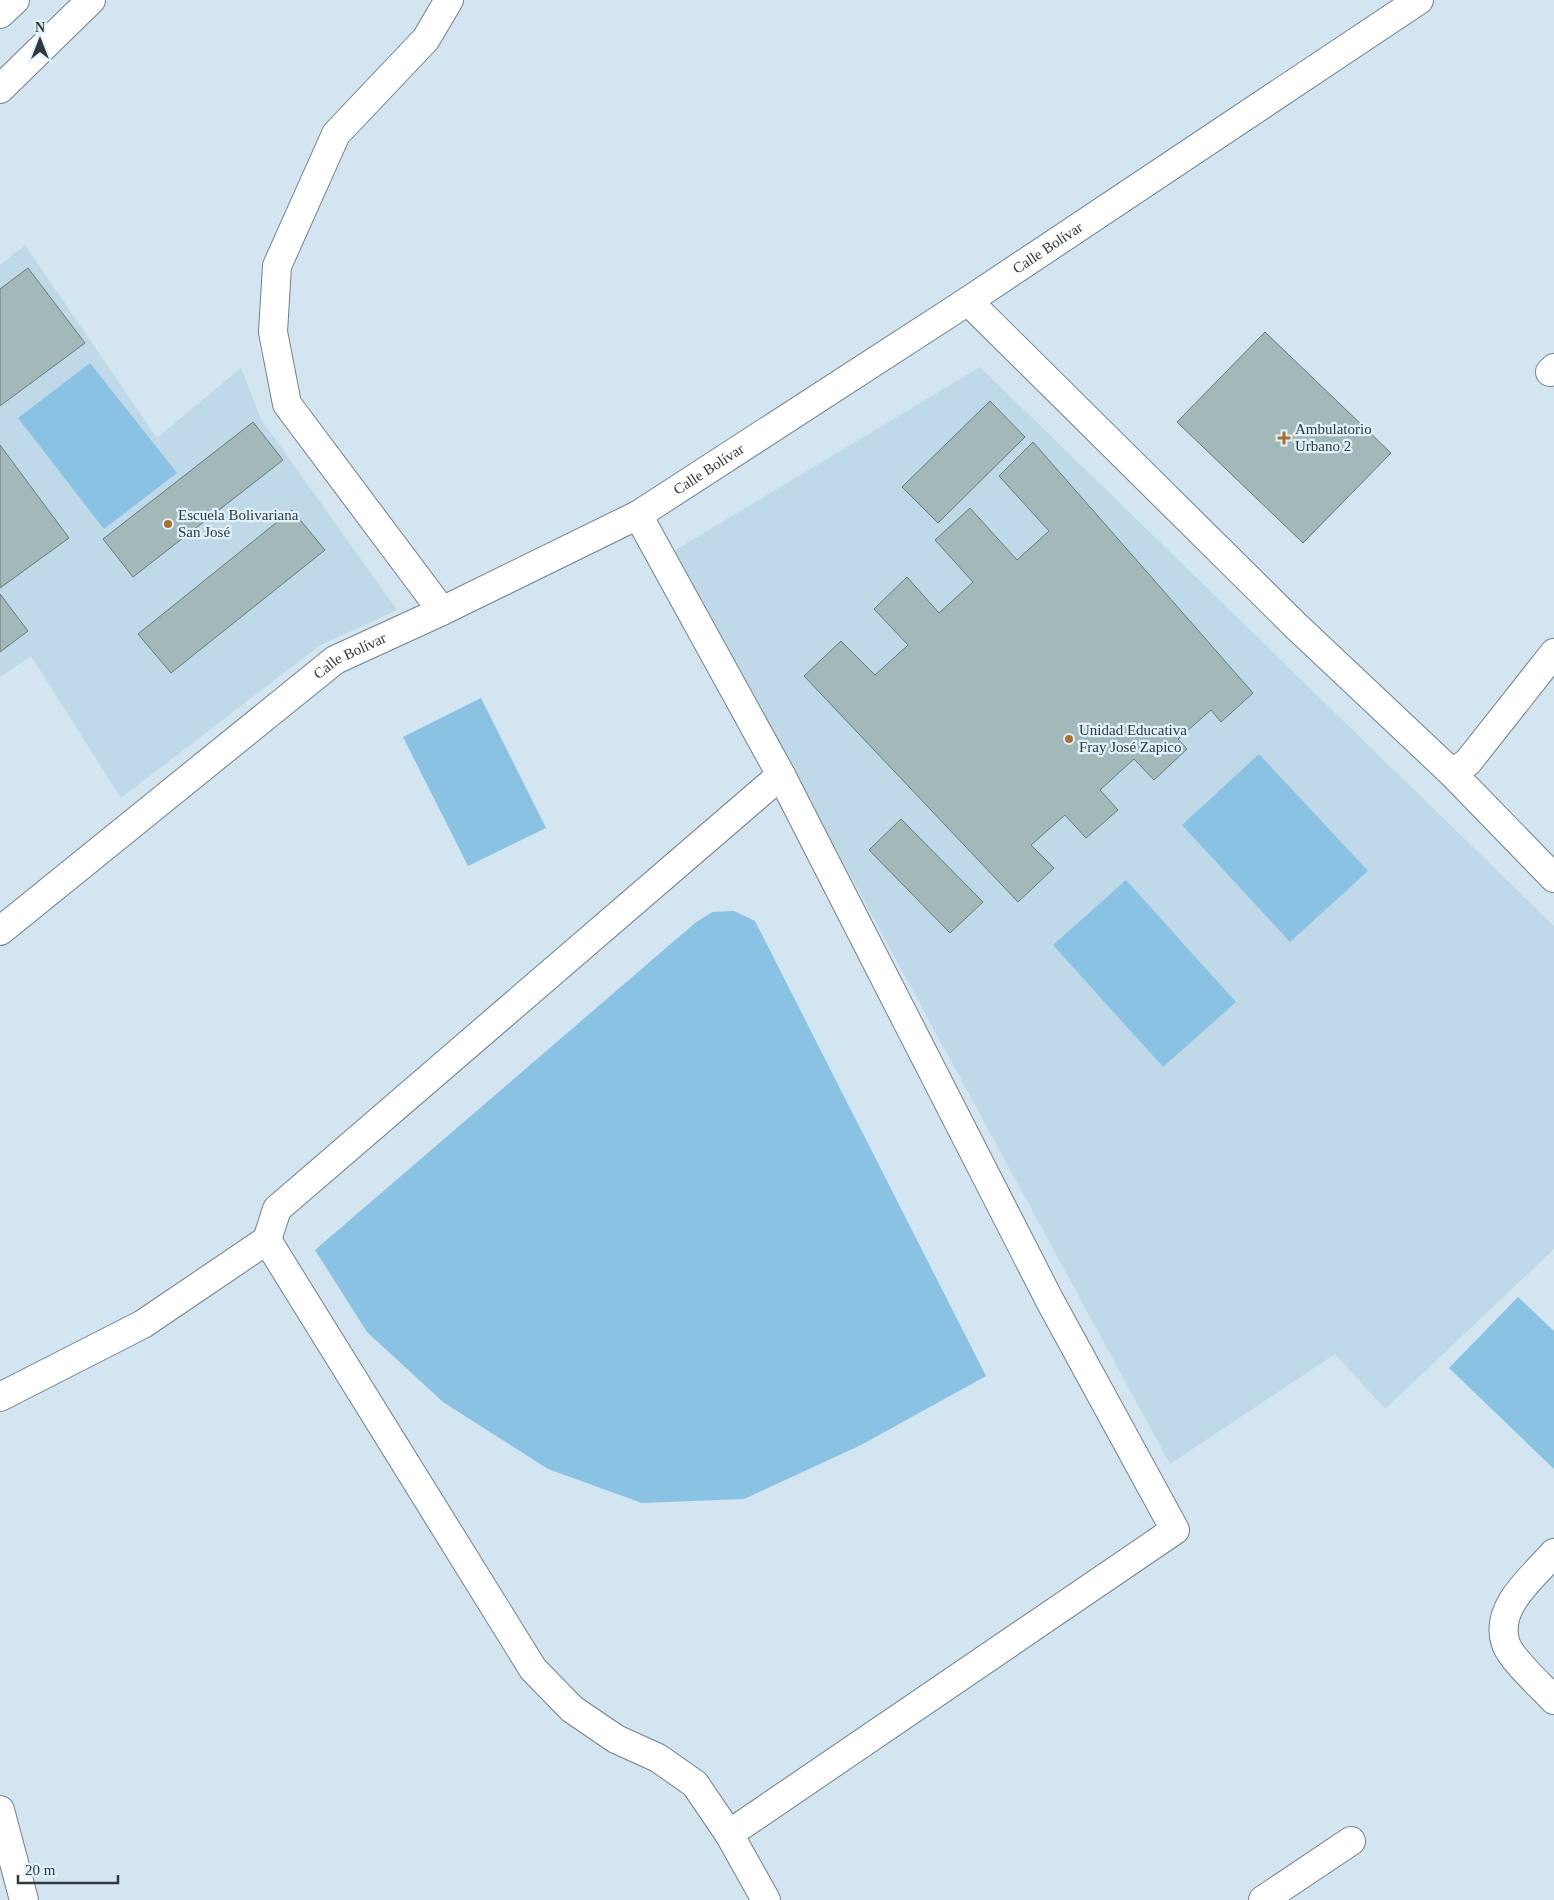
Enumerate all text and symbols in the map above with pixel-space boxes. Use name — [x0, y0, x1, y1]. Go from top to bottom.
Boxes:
north arrow — [15, 15, 65, 65]
text: N — [35, 20, 45, 35]
street label: Calle Bolívar — [1010, 219, 1086, 277]
place label: Ambulatorio Urbano 2 — [1295, 421, 1372, 454]
marker: Ambulatorio Urbano 2 — [1277, 431, 1291, 445]
street label: Calle Bolívar — [671, 441, 747, 498]
place label: Escuela Bolivariana San José — [178, 507, 299, 540]
marker: Escuela Bolivariana San José — [162, 518, 174, 530]
street label: Calle Bolívar — [310, 630, 389, 682]
place label: Unidad Educativa Fray José Zapico — [1079, 722, 1187, 755]
marker: Unidad Educativa Fray José Zapico — [1063, 733, 1075, 745]
scale bar — [18, 1852, 118, 1884]
text: 20 m — [25, 1862, 56, 1878]

